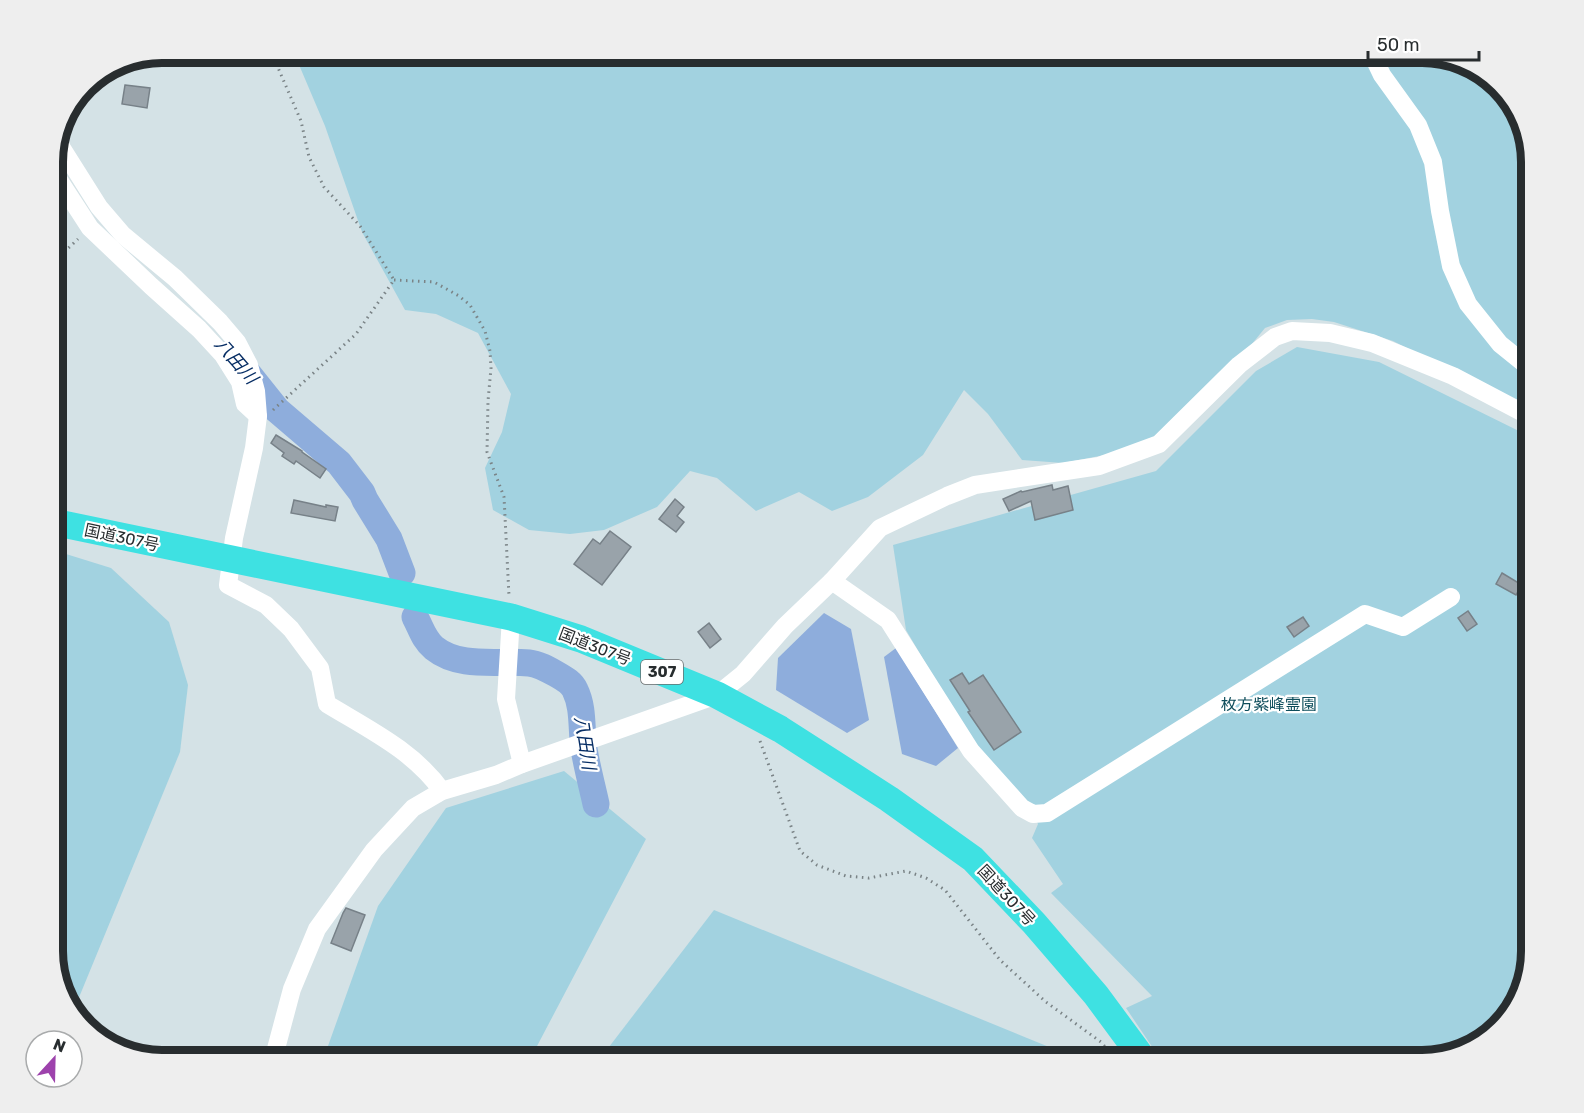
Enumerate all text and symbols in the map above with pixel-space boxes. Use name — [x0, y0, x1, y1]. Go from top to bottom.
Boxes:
scale bar — [1368, 24, 1479, 62]
text: 50 m — [1377, 34, 1420, 56]
water label: 八田川 — [210, 333, 263, 390]
street label: 国道307号 — [83, 520, 161, 555]
street label: 国道307号 — [556, 624, 634, 669]
road number: 307 — [641, 660, 683, 684]
park label: 枚方紫峰霊園 — [1221, 695, 1317, 714]
water label: 八田川 — [570, 715, 600, 773]
street label: 国道307号 — [974, 861, 1039, 930]
north arrow — [24, 1029, 84, 1089]
text: N — [51, 1035, 68, 1057]

